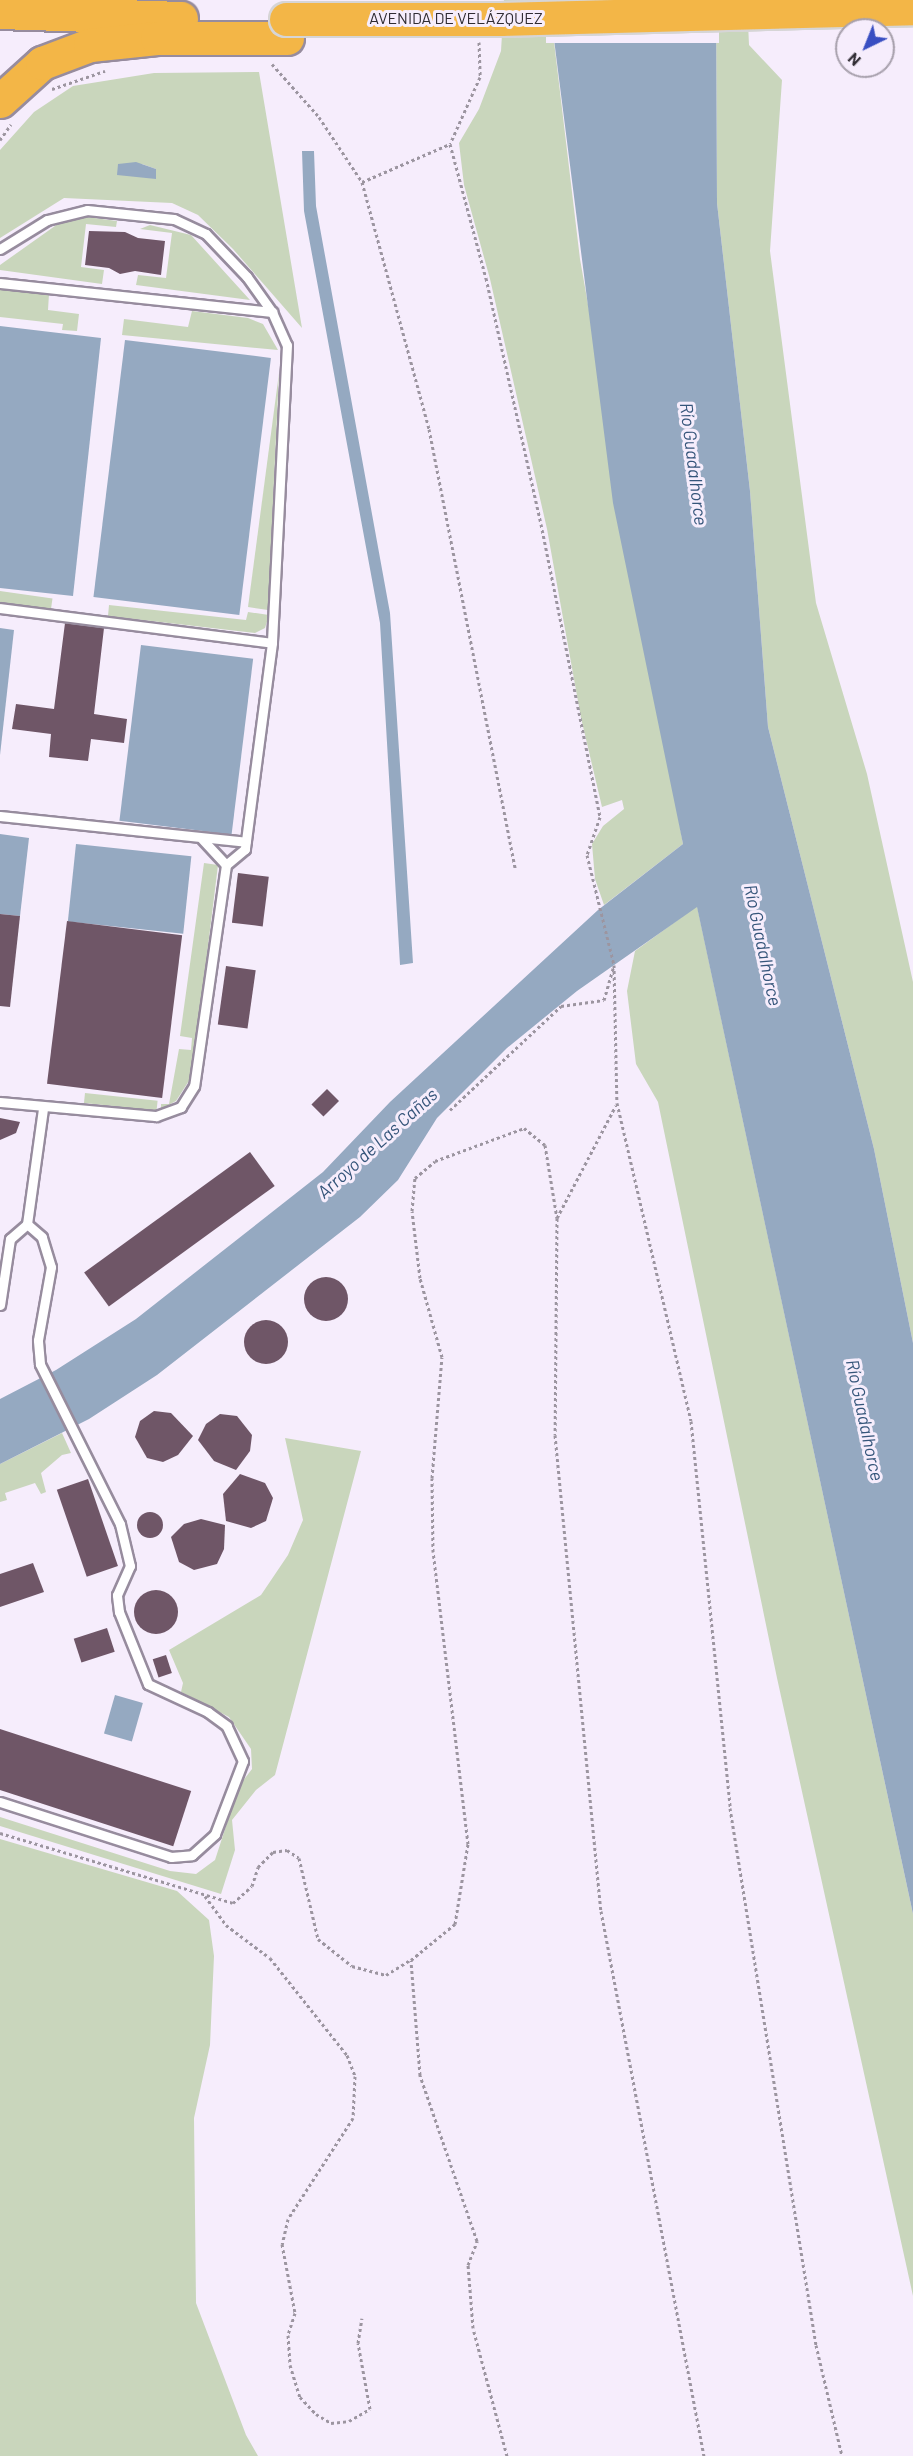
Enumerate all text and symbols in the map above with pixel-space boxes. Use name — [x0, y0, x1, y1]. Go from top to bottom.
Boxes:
street label: AVENIDA DE VELÁZQUEZ — [369, 8, 543, 28]
north arrow — [835, 18, 895, 78]
text: N — [843, 49, 864, 71]
water label: Río Guadalhorce — [676, 401, 712, 527]
water label: Río Guadalhorce — [740, 882, 786, 1008]
water label: Arroyo de Las Cañas — [313, 1083, 441, 1203]
water label: Río Guadalhorce — [842, 1357, 888, 1483]

